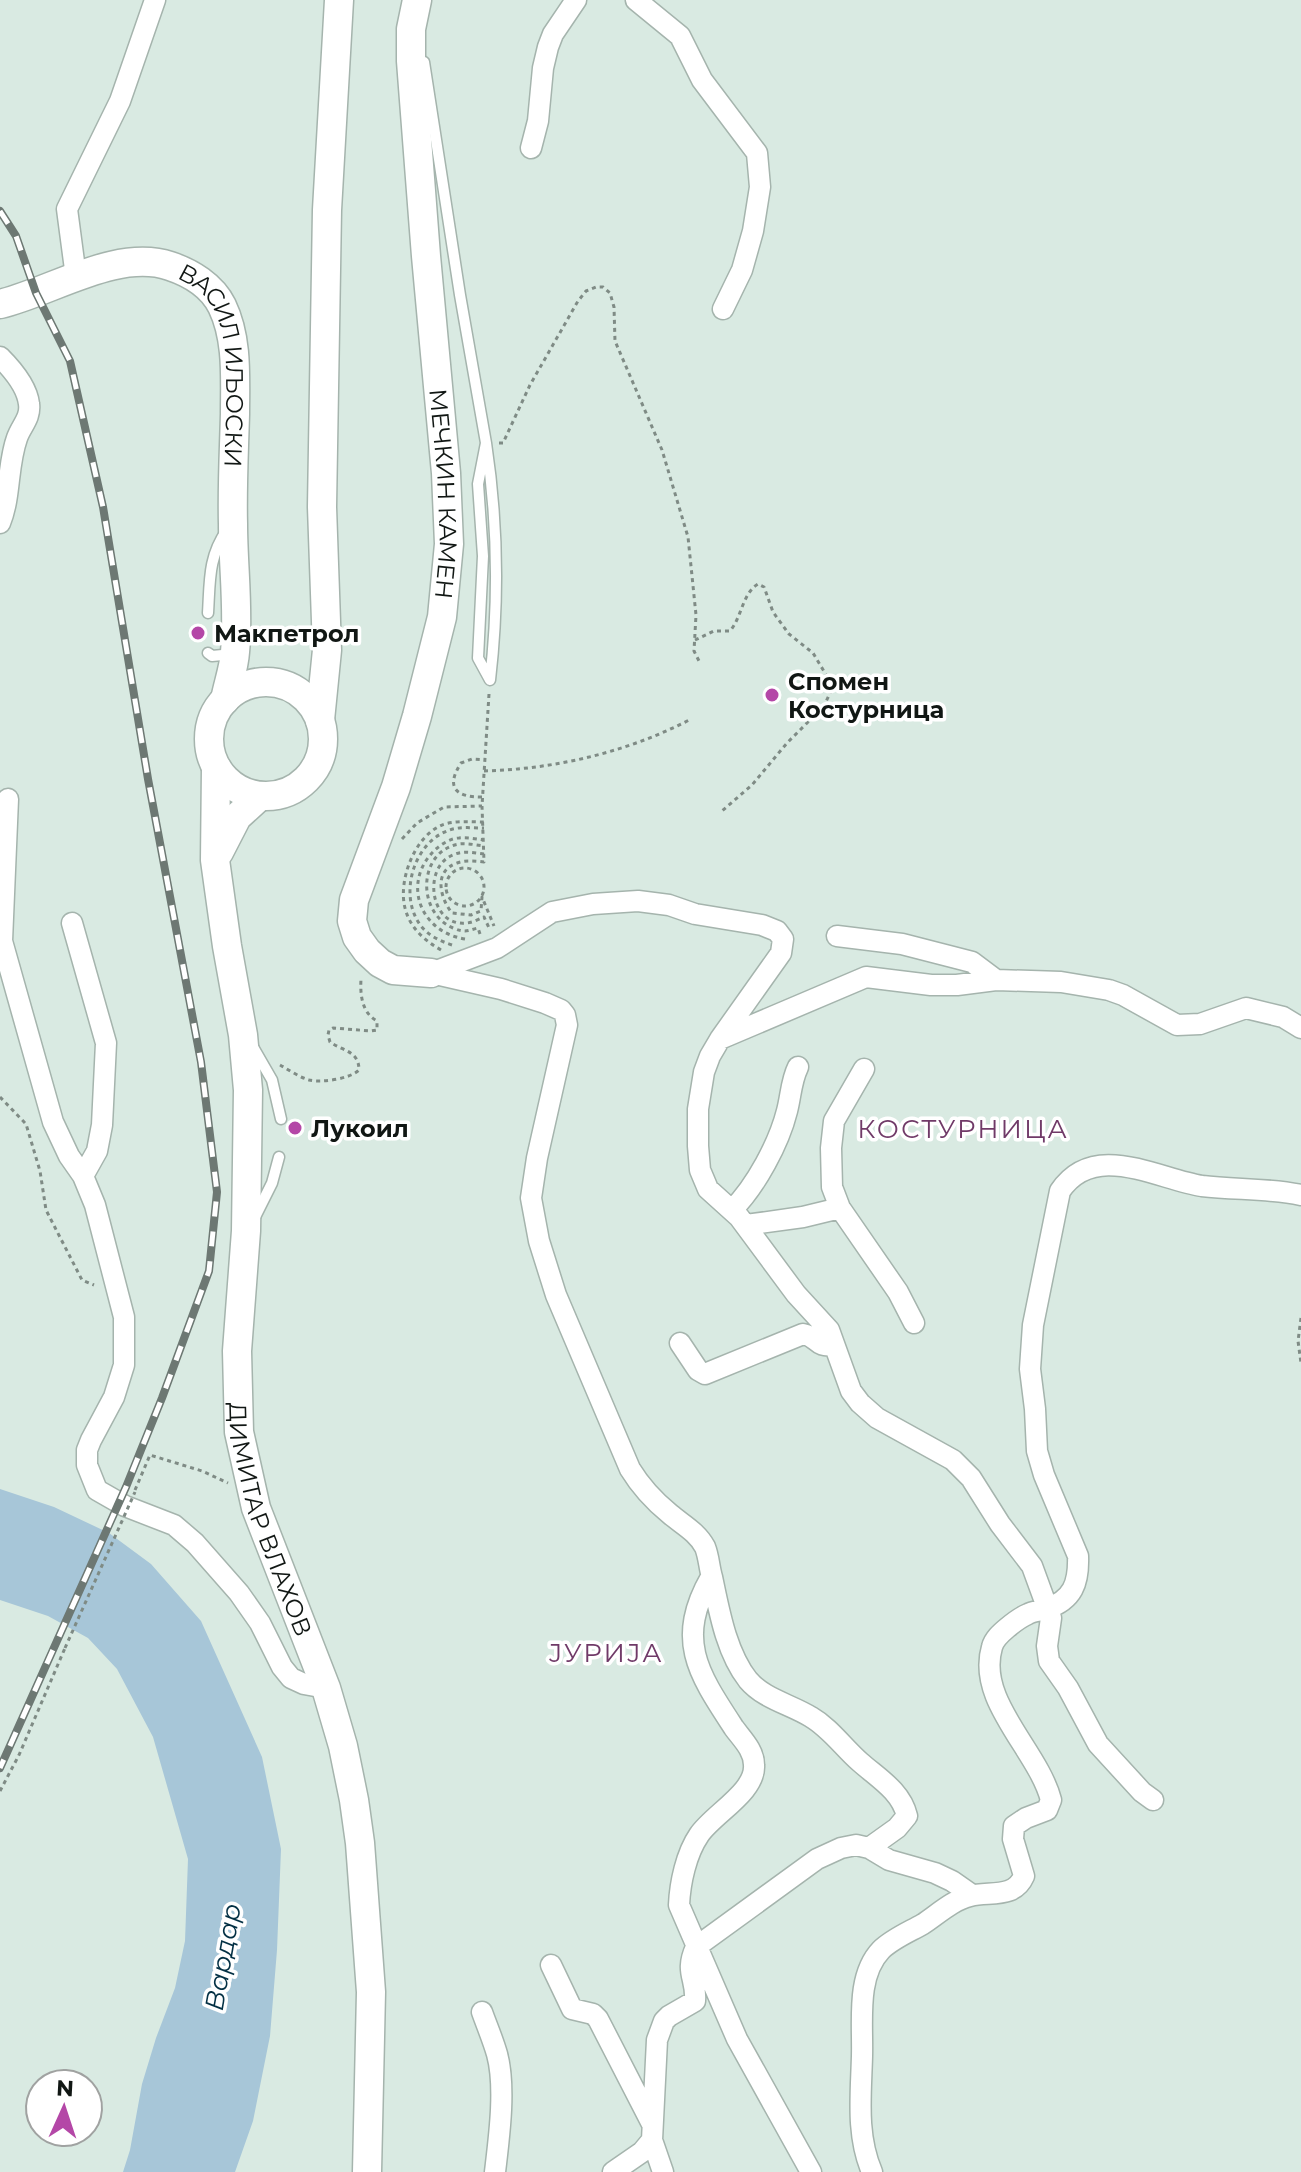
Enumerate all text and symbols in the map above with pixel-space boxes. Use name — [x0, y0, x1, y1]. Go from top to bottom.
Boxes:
street label: ВАСИЛ ИЉОСКИ — [174, 257, 250, 468]
street label: МЕЧКИН КАМЕН — [424, 387, 464, 600]
place label: Макпетрол — [214, 619, 359, 648]
marker: Макпетрол — [189, 624, 207, 642]
place label: Спомен Костурница — [788, 667, 944, 724]
marker: Спомен Костурница — [763, 686, 781, 704]
district label: КОСТУРНИЦА — [857, 1113, 1069, 1145]
place label: Лукоил — [311, 1114, 409, 1143]
marker: Лукоил — [286, 1119, 304, 1137]
street label: ДИМИТАР ВЛАХОВ — [224, 1402, 319, 1640]
district label: ЈУРИЈА — [549, 1637, 664, 1669]
water label: Вардар — [198, 1901, 248, 2013]
north arrow — [24, 2068, 104, 2148]
text: N — [55, 2075, 75, 2102]

